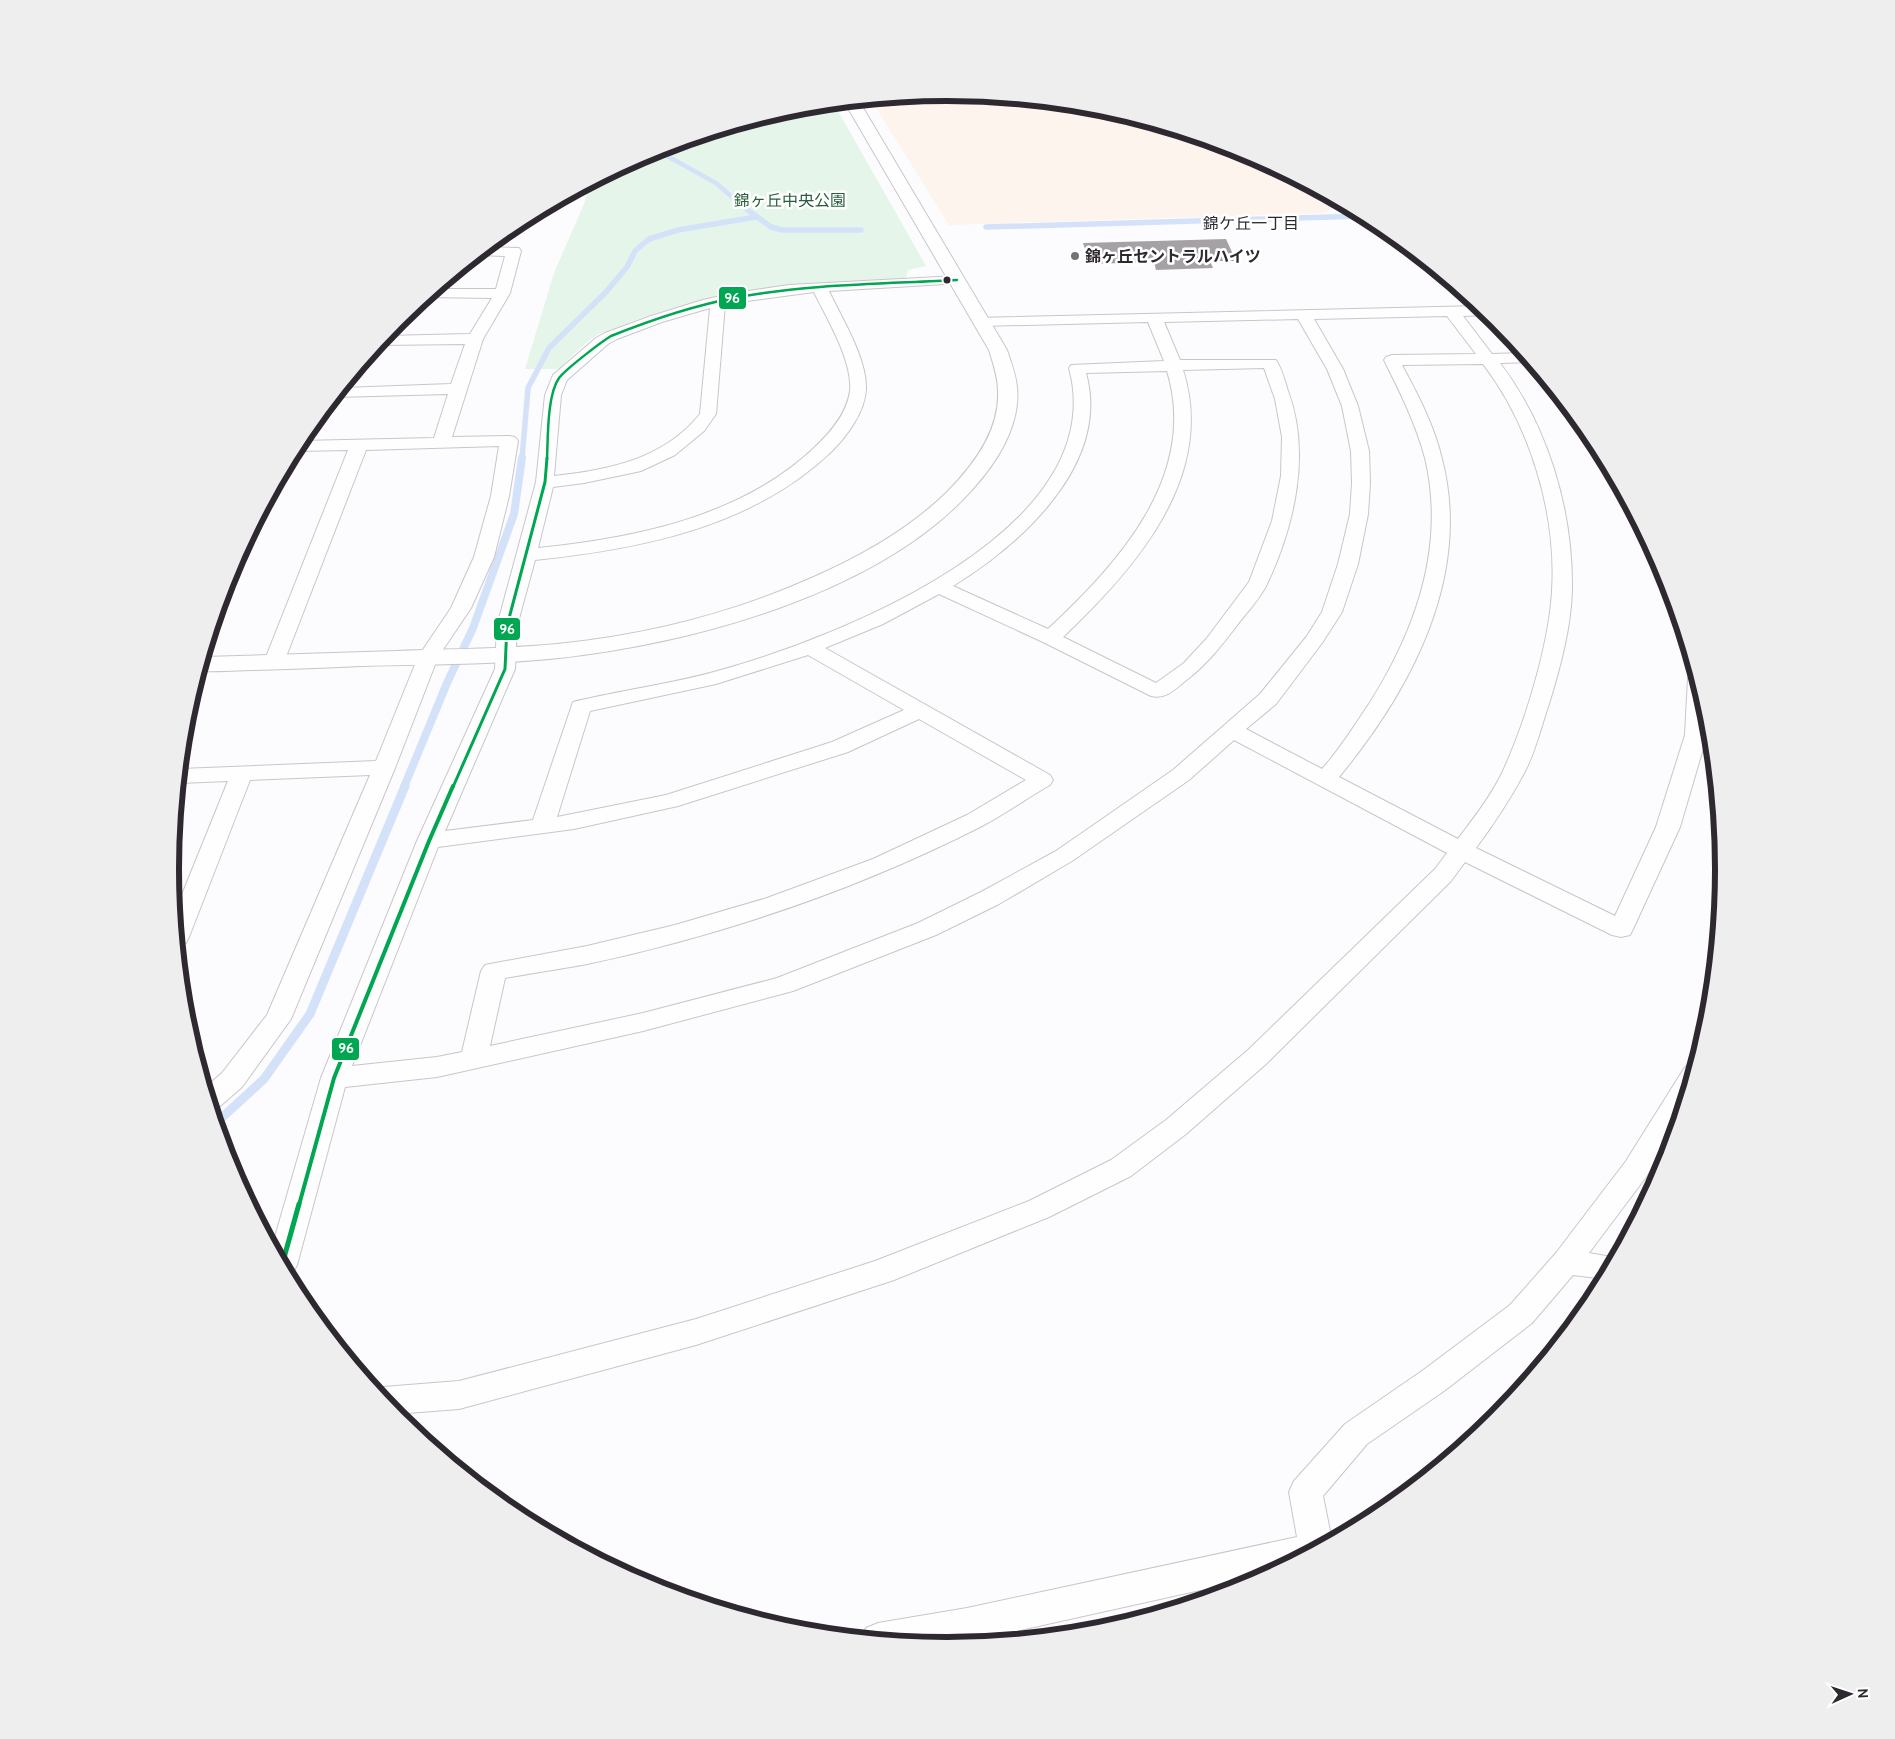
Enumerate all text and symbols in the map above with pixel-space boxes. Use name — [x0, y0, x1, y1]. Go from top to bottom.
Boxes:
park label: 錦ヶ丘中央公園 — [734, 191, 846, 210]
district label: 錦ケ丘一丁目 — [1203, 214, 1299, 233]
place label: 錦ヶ丘セントラルハイツ — [1085, 247, 1261, 266]
marker: 錦ヶ丘セントラルハイツ — [1069, 250, 1081, 262]
unlabelled marker — [942, 275, 952, 285]
line badge: 96 — [718, 286, 747, 310]
text: 96 — [724, 289, 740, 307]
line badge: 96 — [493, 617, 521, 641]
text: 96 — [499, 620, 515, 638]
line badge: 96 — [331, 1037, 360, 1061]
text: 96 — [338, 1039, 354, 1057]
north arrow — [1825, 1669, 1875, 1719]
text: N — [1854, 1688, 1872, 1699]

